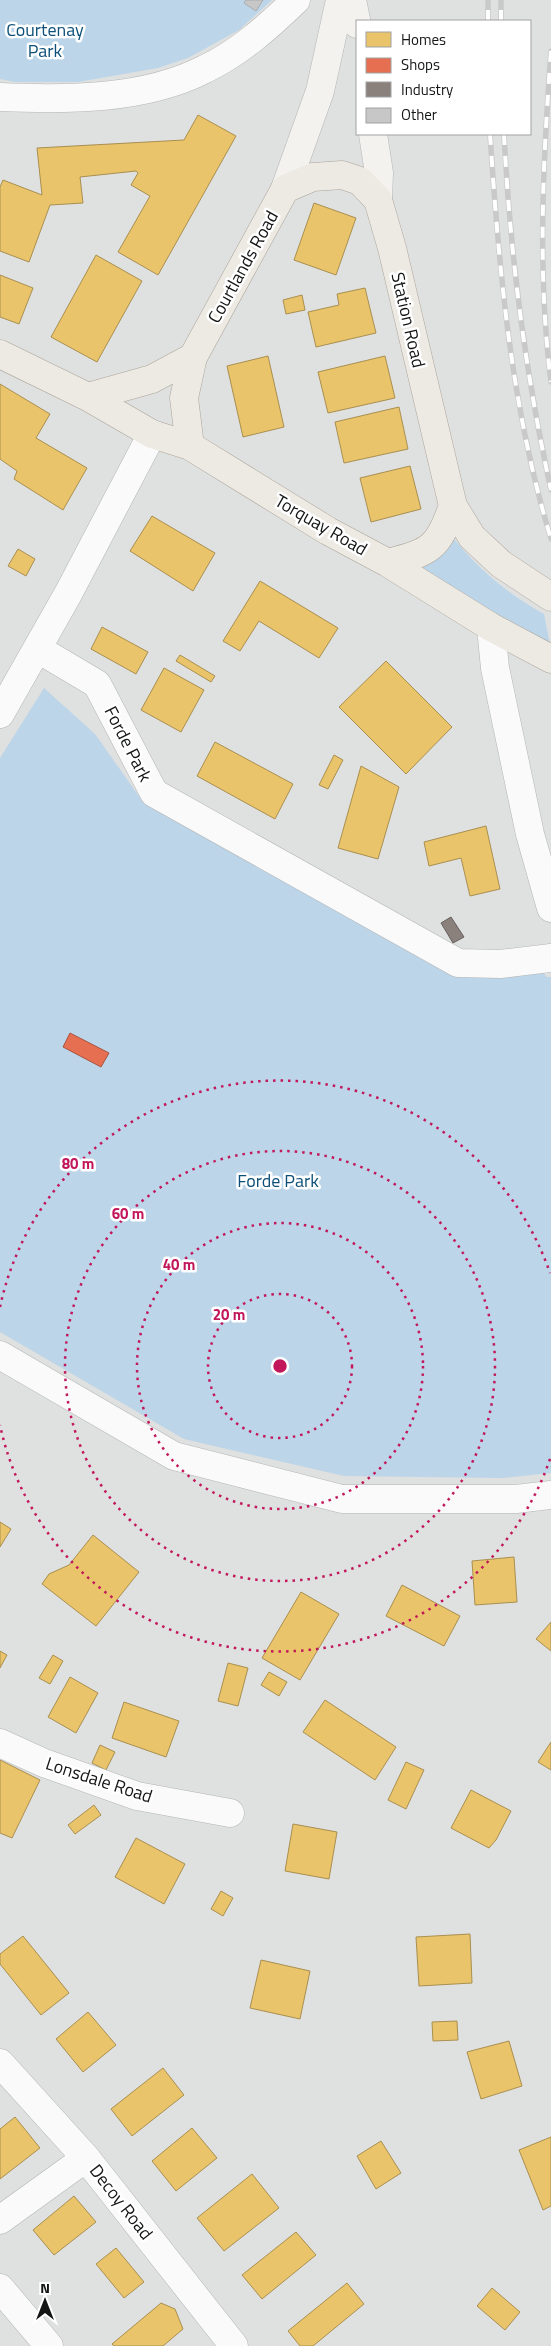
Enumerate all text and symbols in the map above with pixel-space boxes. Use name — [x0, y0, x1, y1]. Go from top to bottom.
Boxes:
park label: Courtenay Park — [6, 16, 84, 64]
legend — [356, 20, 531, 135]
text: Homes — [401, 28, 446, 51]
text: Shops — [401, 53, 440, 76]
text: Industry — [401, 78, 453, 101]
text: Other — [401, 103, 437, 126]
street label: Courtlands Road — [200, 206, 285, 328]
street label: Station Road — [384, 269, 433, 370]
street label: Torquay Road — [270, 487, 373, 562]
street label: Forde Park — [98, 701, 159, 787]
text: 80 m — [62, 1152, 94, 1175]
park label: Forde Park — [237, 1167, 319, 1194]
text: 60 m — [112, 1202, 144, 1225]
text: 40 m — [163, 1253, 195, 1276]
text: 20 m — [213, 1303, 245, 1326]
centre of rings — [271, 1357, 289, 1375]
street label: Lonsdale Road — [42, 1750, 156, 1809]
street label: Decoy Road — [83, 2158, 160, 2245]
north arrow — [20, 2276, 70, 2326]
text: N — [40, 2277, 50, 2298]

